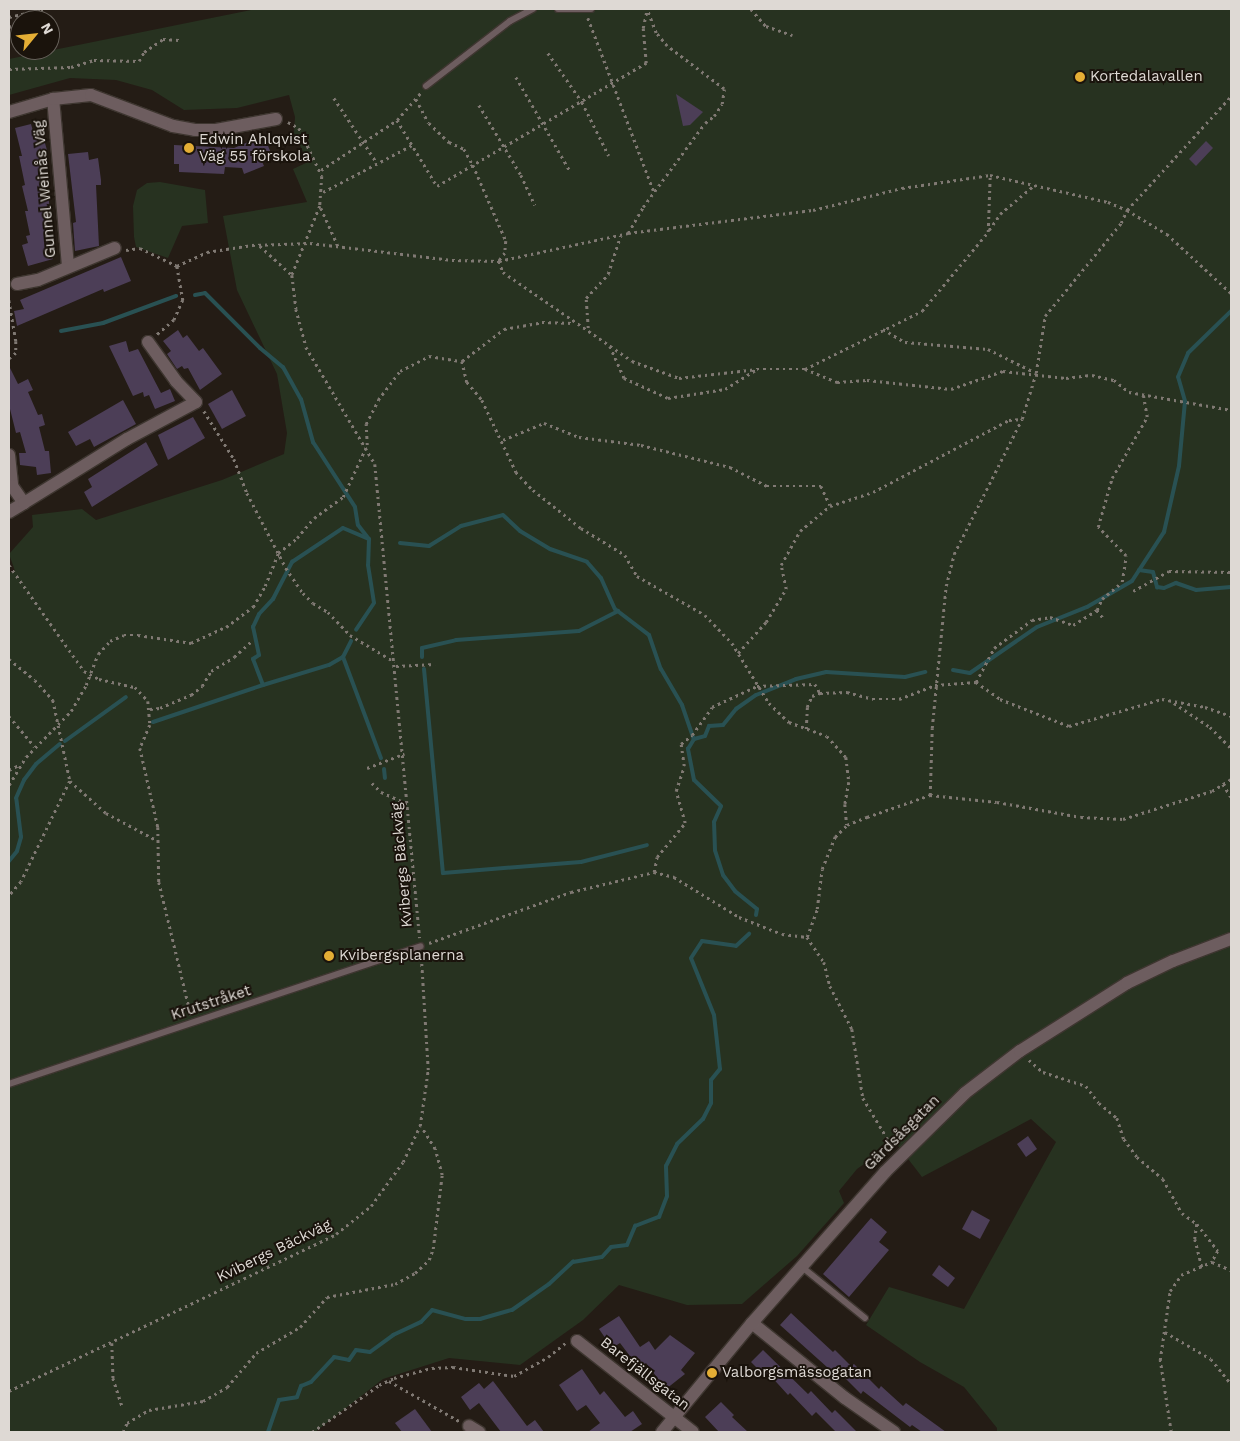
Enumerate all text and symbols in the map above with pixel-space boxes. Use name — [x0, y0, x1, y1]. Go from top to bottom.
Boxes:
north arrow — [10, 10, 60, 60]
text: N — [38, 20, 57, 37]
place label: Kortedalavallen — [1090, 68, 1203, 86]
marker: Kortedalavallen — [1074, 71, 1086, 83]
street label: Gunnel Weinås Väg — [30, 119, 60, 259]
place label: Edwin Ahlqvist Väg 55 förskola — [199, 130, 311, 165]
marker: Edwin Ahlqvist Väg 55 förskola — [183, 142, 195, 154]
street label: Kvibergs Bäckväg — [388, 802, 416, 928]
place label: Kvibergsplanerna — [339, 947, 464, 965]
marker: Kvibergsplanerna — [323, 950, 335, 962]
street label: Krutstråket — [169, 982, 253, 1024]
street label: Gärdsåsgatan — [861, 1092, 943, 1174]
street label: Kvibergs Bäckväg — [214, 1216, 334, 1286]
street label: Barefjällsgatan — [597, 1334, 693, 1414]
place label: Valborgsmässogatan — [722, 1364, 872, 1382]
marker: Valborgsmässogatan — [706, 1367, 718, 1379]

